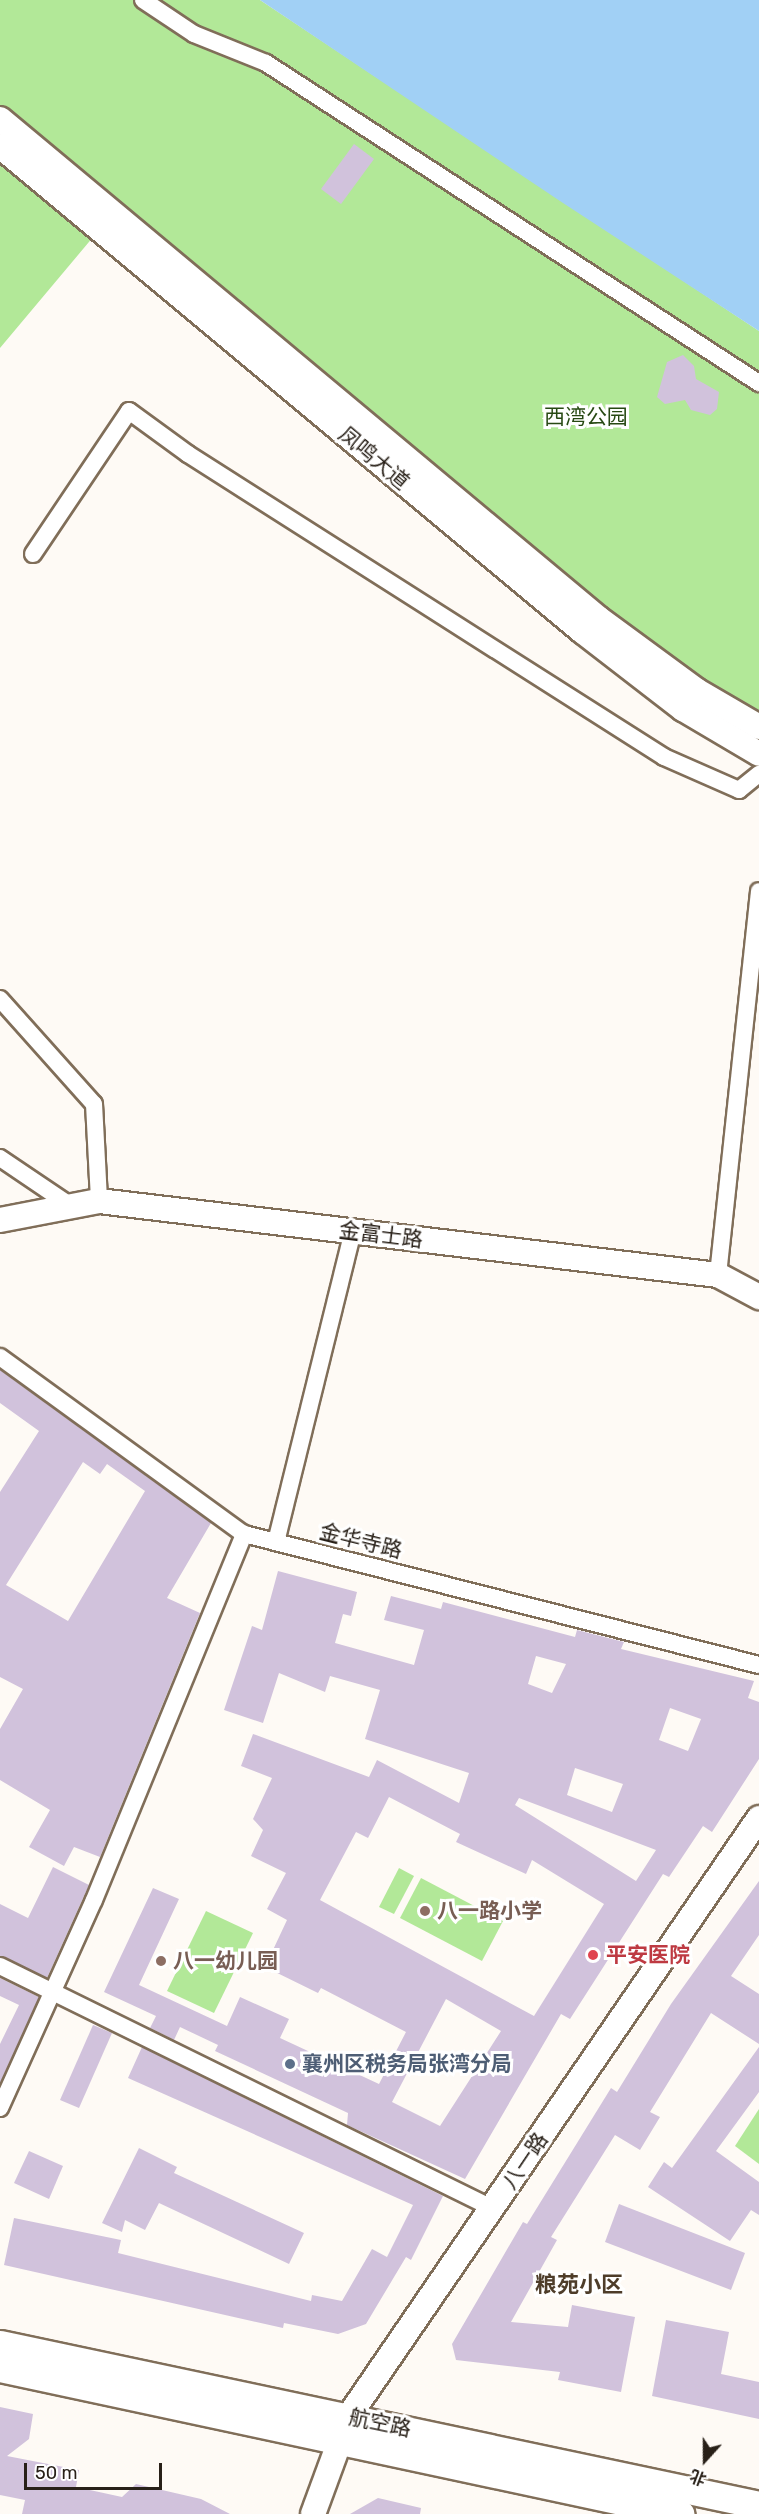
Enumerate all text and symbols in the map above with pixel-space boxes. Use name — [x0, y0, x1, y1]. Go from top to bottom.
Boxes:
park label: 西湾公园 — [544, 404, 628, 430]
street label: 凤鸣大道 — [334, 421, 414, 495]
street label: 金富士路 — [338, 1217, 424, 1253]
street label: 金华寺路 — [317, 1519, 405, 1563]
place label: 八一路小学 — [437, 1898, 542, 1924]
marker: 八一路小学 — [418, 1904, 432, 1918]
place label: 平安医院 — [606, 1942, 690, 1968]
marker: 平安医院 — [584, 1946, 602, 1964]
place label: 八一幼儿园 — [173, 1948, 278, 1974]
marker: 八一幼儿园 — [154, 1954, 168, 1968]
place label: 襄州区税务局张湾分局 — [302, 2051, 512, 2077]
marker: 襄州区税务局张湾分局 — [283, 2057, 297, 2071]
street label: 八一路 — [497, 2128, 553, 2194]
district label: 粮苑小区 — [535, 2272, 623, 2298]
street label: 航空路 — [347, 2404, 413, 2442]
north arrow — [675, 2430, 735, 2490]
scale bar — [27, 2451, 165, 2489]
text: 50 m — [35, 2462, 78, 2484]
text: 北 — [687, 2466, 709, 2489]

